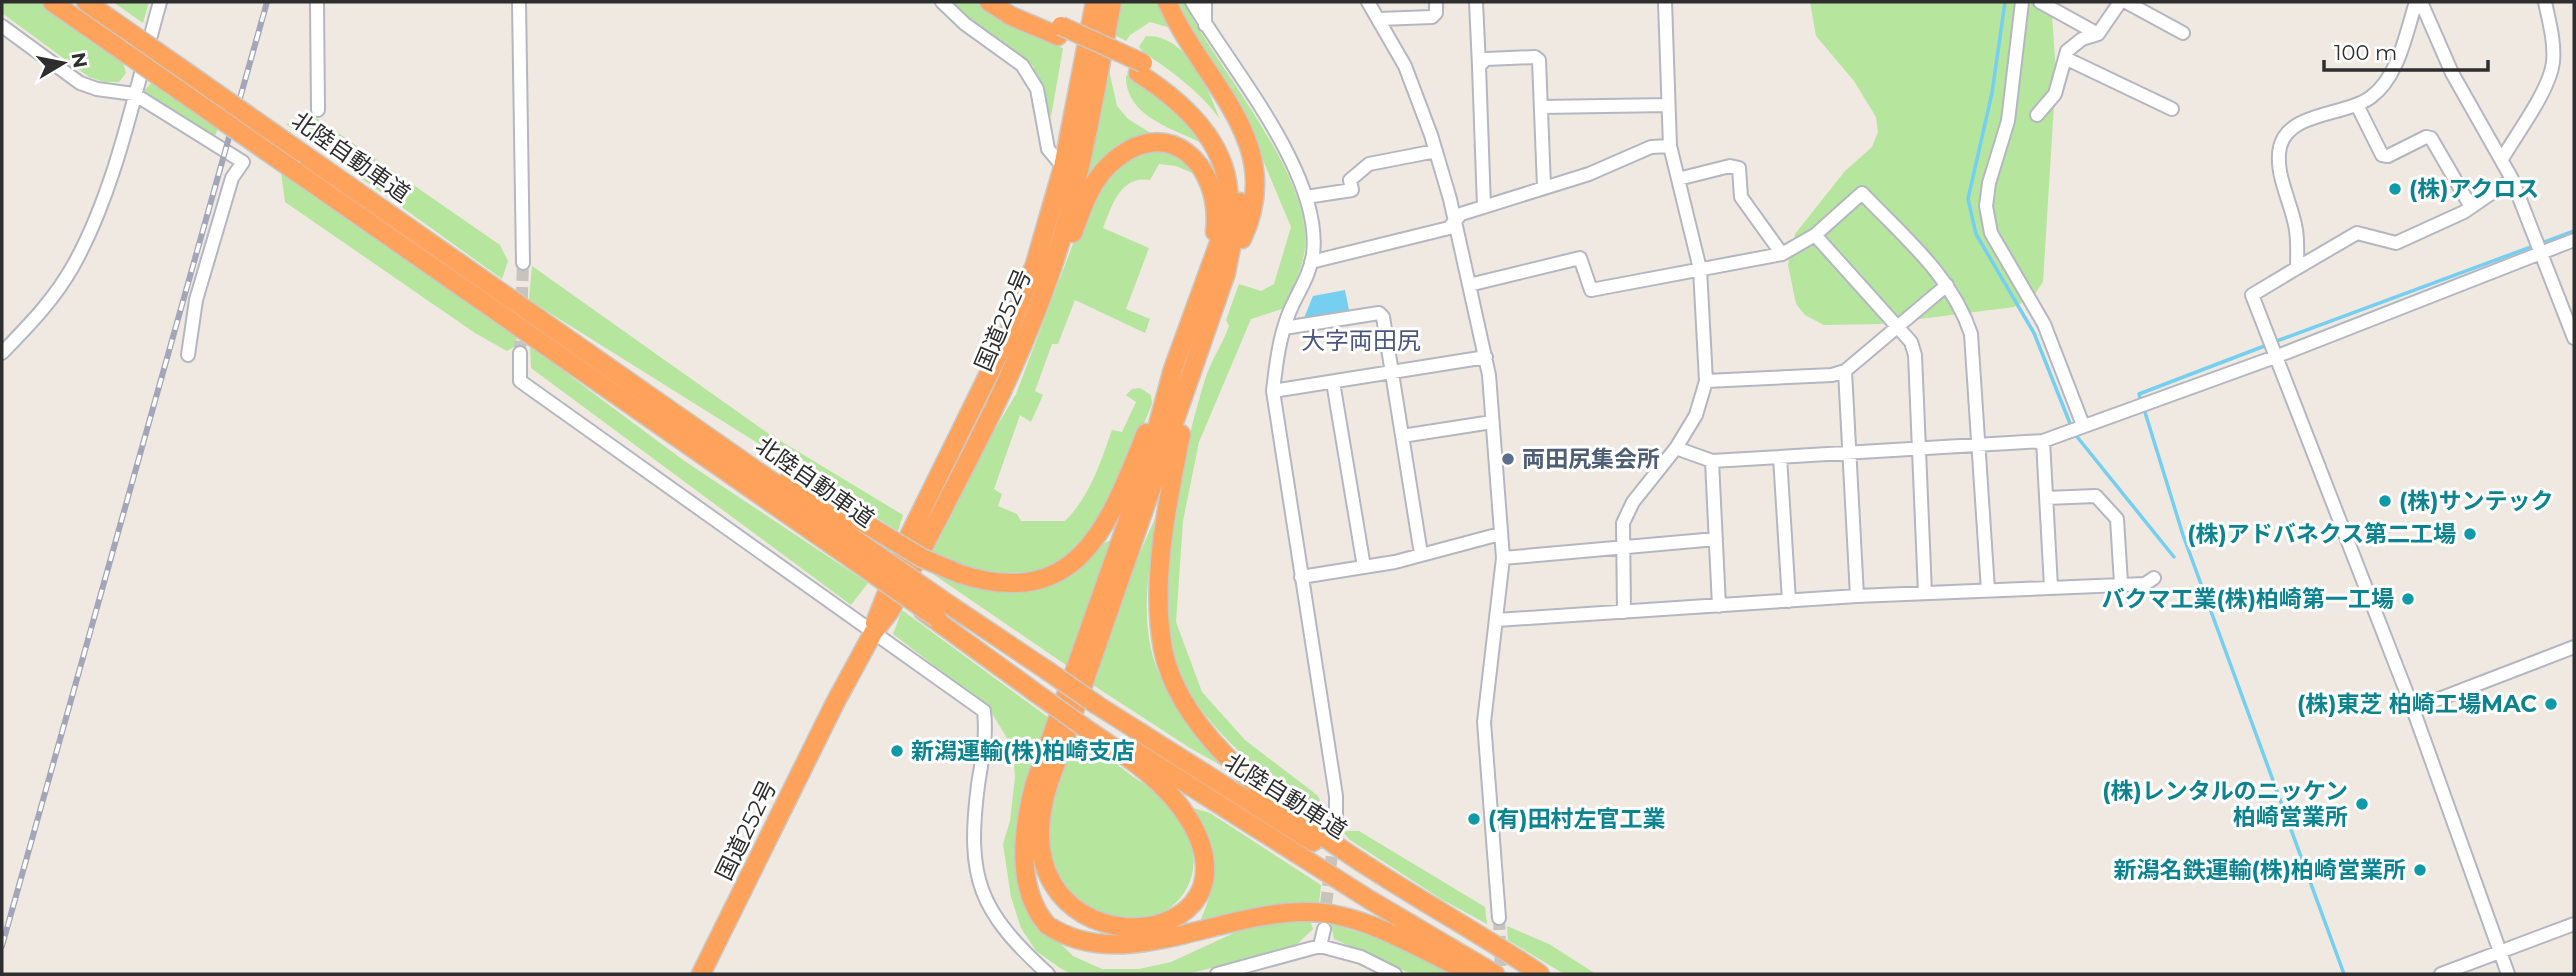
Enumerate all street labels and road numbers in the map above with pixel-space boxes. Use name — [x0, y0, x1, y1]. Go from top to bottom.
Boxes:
street label: 北陸自動車道 — [286, 106, 416, 208]
street label: 国道252号 — [969, 265, 1037, 375]
street label: 北陸自動車道 — [750, 431, 880, 533]
street label: 北陸自動車道 — [1220, 748, 1352, 844]
street label: 国道252号 — [710, 775, 782, 885]

